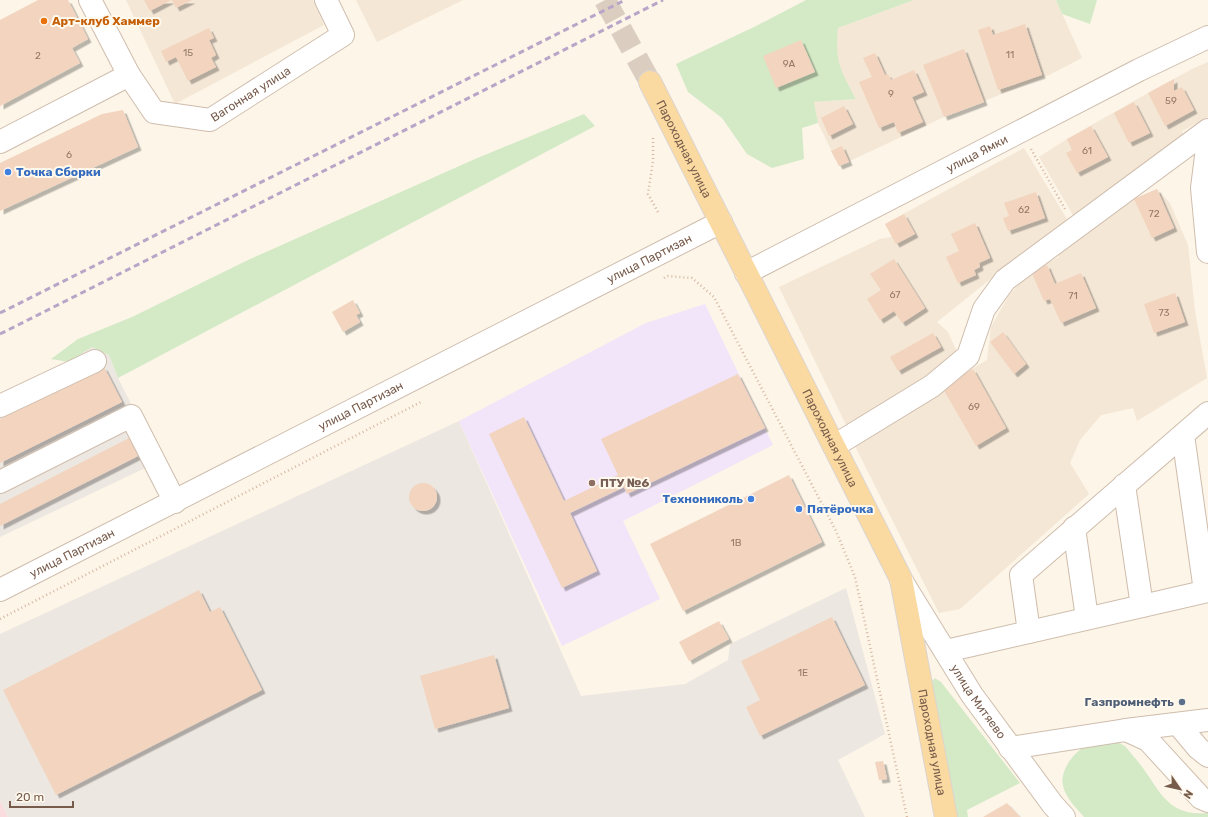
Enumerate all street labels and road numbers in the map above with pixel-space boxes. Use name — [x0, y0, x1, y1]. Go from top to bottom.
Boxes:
street label: Вагонная улица — [208, 63, 293, 125]
street label: Пароходная улица — [653, 98, 714, 200]
street label: улица Ямки — [944, 132, 1010, 175]
street label: улица Партизан — [605, 231, 694, 286]
street label: улица Партизан — [316, 378, 406, 433]
street label: Пароходная улица — [799, 387, 860, 489]
street label: улица Партизан — [27, 526, 117, 581]
street label: улица Митяево — [948, 662, 1009, 742]
street label: Пароходная улица — [915, 688, 949, 797]

